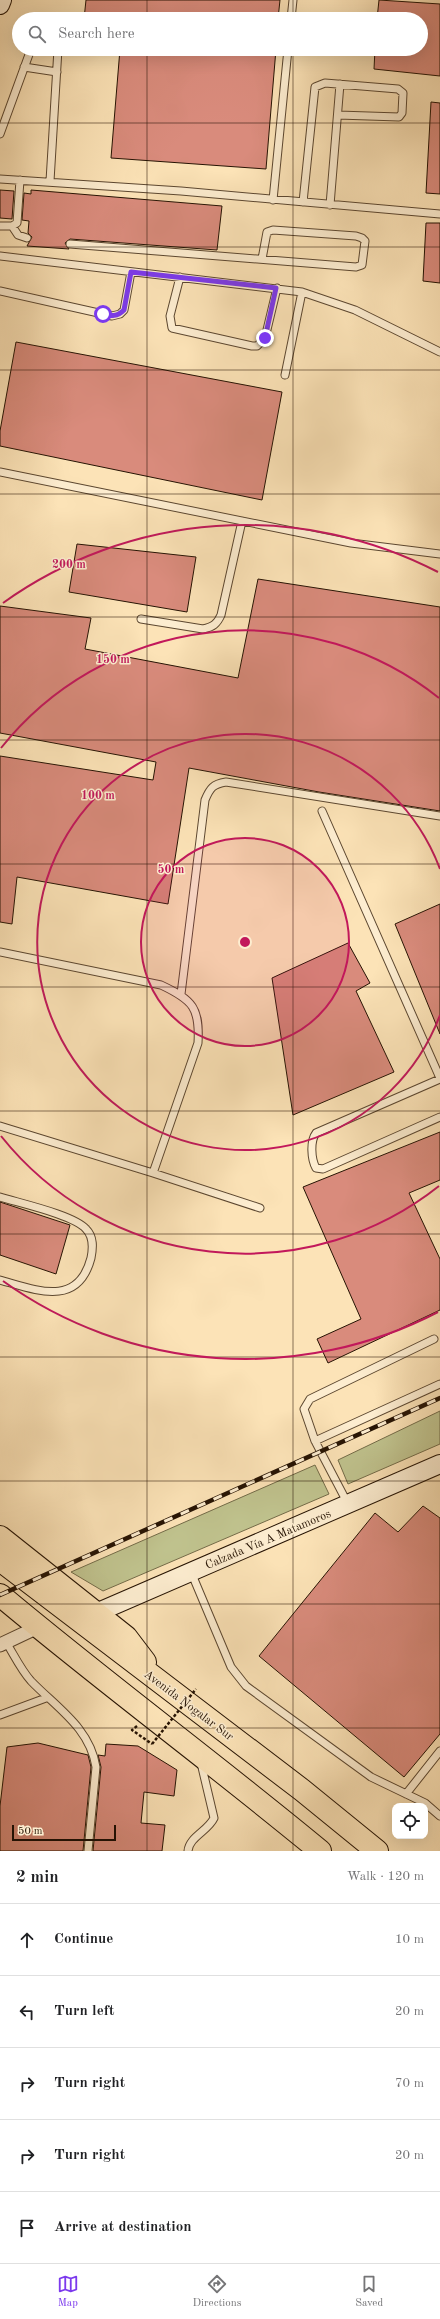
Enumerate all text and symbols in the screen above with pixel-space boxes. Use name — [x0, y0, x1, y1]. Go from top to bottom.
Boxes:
search box — [12, 12, 428, 56]
icon: search — [26, 23, 48, 45]
text: Search here — [58, 27, 135, 42]
route start — [94, 305, 112, 323]
route end — [256, 329, 274, 347]
text: 200 m — [52, 559, 86, 571]
text: 150 m — [96, 653, 130, 666]
text: 100 m — [81, 790, 115, 802]
text: 50 m — [158, 863, 185, 876]
centre of rings — [238, 935, 252, 949]
street label: Calzada Vía A Matamoros — [204, 1508, 333, 1572]
street label: Avenida Nogalar Sur — [141, 1668, 236, 1743]
map controls — [392, 1803, 428, 1839]
button: locate — [392, 1803, 428, 1839]
scale bar — [12, 1823, 116, 1842]
text: 50 m — [18, 1826, 43, 1837]
text: 2 min — [16, 1869, 59, 1886]
text: Walk · 120 m — [347, 1870, 424, 1883]
icon: ahead — [16, 1929, 38, 1951]
text: Continue — [54, 1932, 113, 1947]
text: 10 m — [395, 1933, 424, 1946]
icon: left — [16, 2001, 38, 2023]
text: Turn left — [54, 2004, 114, 2019]
text: 20 m — [395, 2005, 424, 2018]
icon: right — [16, 2073, 38, 2095]
text: Turn right — [54, 2076, 125, 2091]
text: 70 m — [395, 2077, 424, 2090]
icon: right — [16, 2145, 38, 2167]
text: Turn right — [54, 2148, 125, 2163]
text: 20 m — [395, 2149, 424, 2162]
icon: arrive — [16, 2217, 38, 2239]
text: Arrive at destination — [54, 2220, 192, 2235]
tab: Map — [57, 2273, 79, 2311]
tab: Directions — [193, 2273, 241, 2311]
tab: Saved — [355, 2273, 383, 2311]

